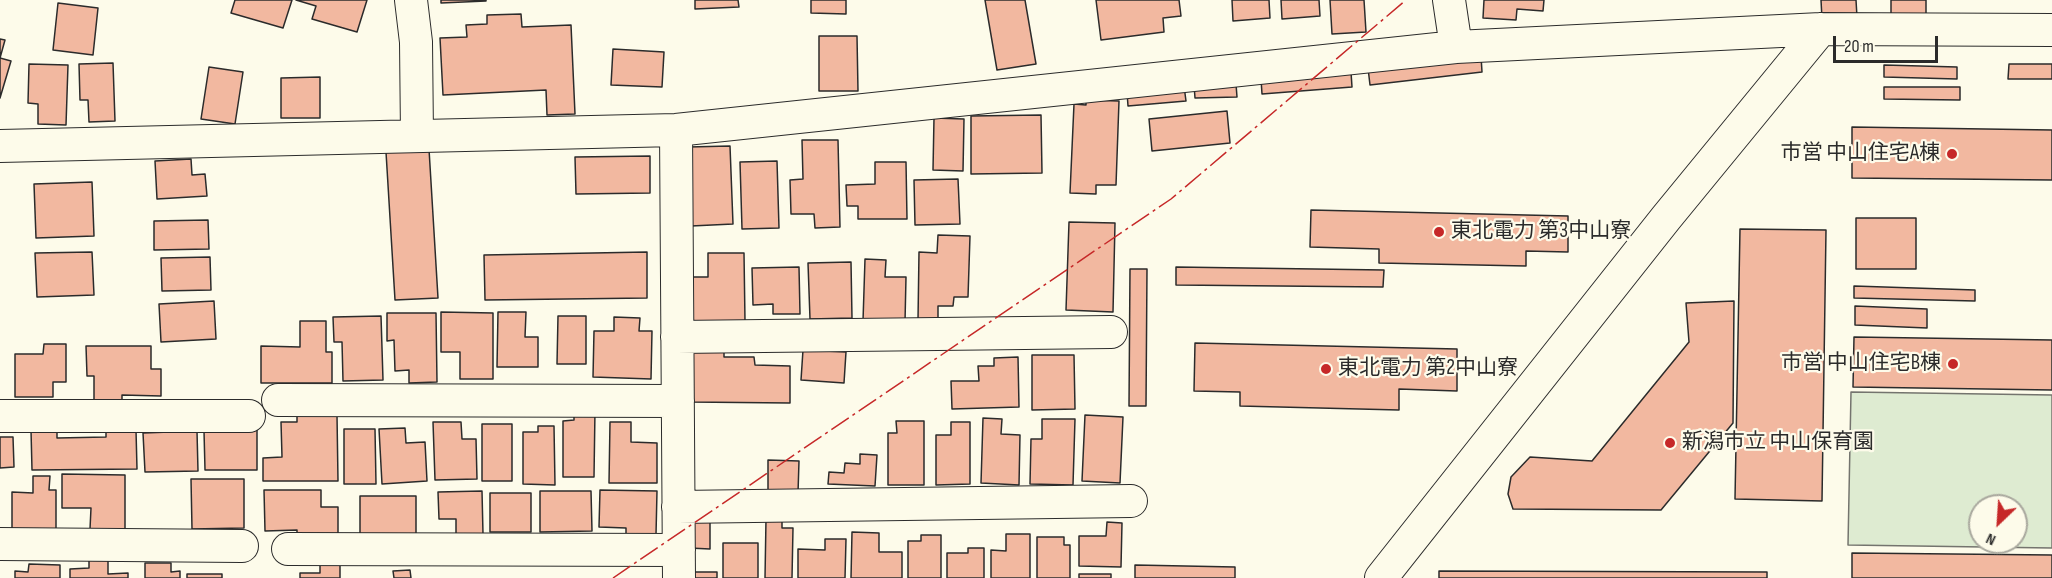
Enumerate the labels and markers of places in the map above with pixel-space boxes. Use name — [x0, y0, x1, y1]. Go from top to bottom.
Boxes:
place label: 市営 中山住宅A棟 — [1781, 141, 1940, 167]
marker: 市営 中山住宅A棟 — [1945, 147, 1959, 161]
place label: 東北電力 第3中山寮 — [1451, 219, 1631, 245]
marker: 東北電力 第3中山寮 — [1432, 225, 1446, 239]
place label: 市営 中山住宅B棟 — [1781, 351, 1941, 377]
place label: 東北電力 第2中山寮 — [1338, 356, 1518, 382]
marker: 市営 中山住宅B棟 — [1946, 357, 1960, 371]
marker: 東北電力 第2中山寮 — [1319, 362, 1333, 376]
place label: 新潟市立 中山保育園 — [1682, 430, 1874, 456]
marker: 新潟市立 中山保育園 — [1663, 436, 1677, 450]

